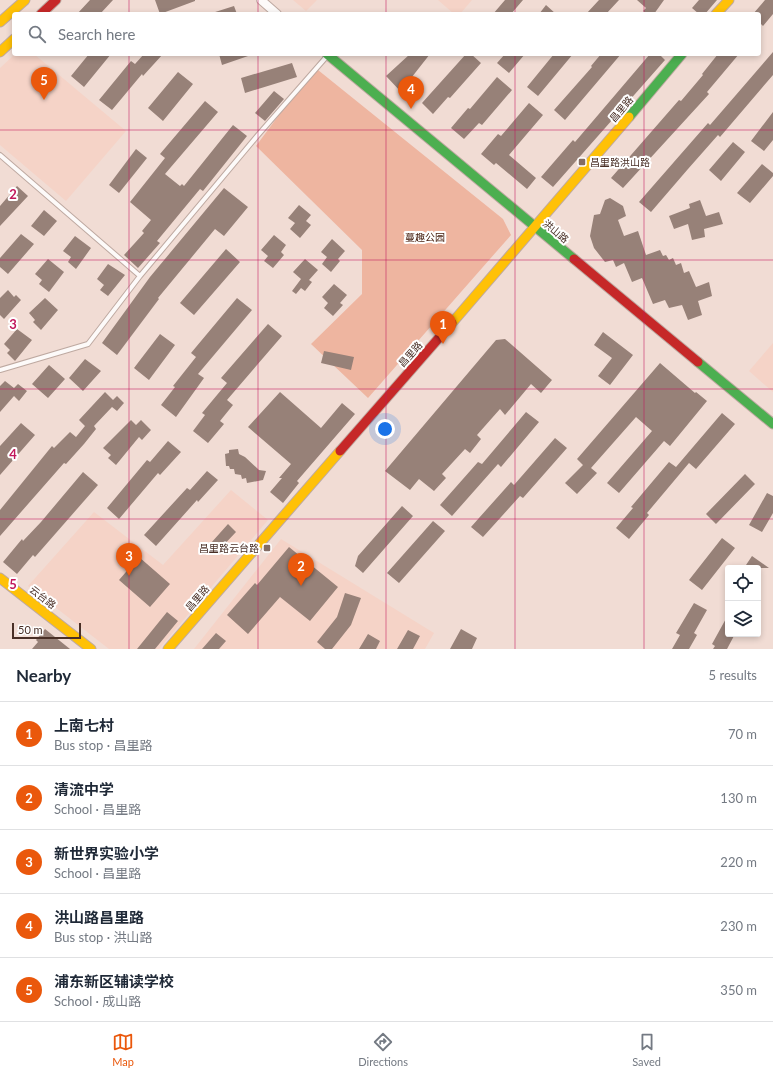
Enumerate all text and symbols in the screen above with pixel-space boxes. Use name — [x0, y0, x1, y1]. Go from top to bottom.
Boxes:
search box — [12, 12, 761, 56]
icon: search — [26, 23, 48, 45]
text: Search here — [58, 25, 135, 43]
pin: 5 — [31, 67, 57, 100]
pin: 4 — [398, 76, 424, 109]
street label: 昌里路 — [607, 94, 635, 124]
place label: 昌里路洪山路 — [590, 156, 650, 168]
marker: 昌里路洪山路 — [577, 157, 587, 167]
text: 2 — [9, 186, 17, 202]
street label: 洪山路 — [541, 217, 571, 245]
park label: 蔓趣公园 — [405, 231, 445, 243]
pin: 1 — [430, 311, 456, 344]
text: 3 — [9, 316, 17, 332]
street label: 昌里路 — [396, 339, 424, 369]
your location — [375, 419, 395, 439]
text: 4 — [9, 446, 17, 462]
place label: 昌里路云台路 — [199, 542, 259, 554]
pin: 3 — [116, 543, 142, 576]
marker: 昌里路云台路 — [262, 543, 272, 553]
pin: 2 — [288, 553, 314, 586]
map controls — [725, 565, 761, 637]
button: locate — [725, 565, 761, 601]
text: 5 — [9, 576, 17, 592]
street label: 云台路 — [27, 583, 59, 611]
street label: 昌里路 — [183, 583, 211, 613]
button: layers — [725, 601, 761, 637]
scale bar — [12, 621, 81, 640]
text: 50 m — [18, 623, 43, 636]
text: Nearby — [16, 665, 71, 686]
text: 5 results — [709, 667, 757, 683]
text: 上南七村 — [54, 716, 114, 734]
text: 1 — [25, 726, 33, 742]
text: 70 m — [728, 726, 757, 742]
text: Bus stop · 昌里路 — [54, 737, 152, 753]
text: 清流中学 — [54, 780, 114, 798]
text: 2 — [25, 790, 33, 806]
text: 130 m — [720, 790, 757, 806]
text: School · 昌里路 — [54, 801, 141, 817]
text: 新世界实验小学 — [54, 844, 159, 862]
text: 3 — [25, 854, 33, 870]
text: 220 m — [720, 854, 757, 870]
text: School · 昌里路 — [54, 865, 141, 881]
text: 洪山路昌里路 — [54, 908, 144, 926]
text: 4 — [25, 918, 33, 934]
text: 230 m — [720, 918, 757, 934]
text: Bus stop · 洪山路 — [54, 929, 152, 945]
text: 浦东新区辅读学校 — [54, 972, 174, 990]
text: 5 — [25, 982, 33, 998]
text: 350 m — [720, 982, 757, 998]
text: School · 成山路 — [54, 993, 141, 1009]
tab: Map — [112, 1031, 134, 1068]
tab: Directions — [358, 1031, 408, 1068]
tab: Saved — [632, 1031, 661, 1068]

